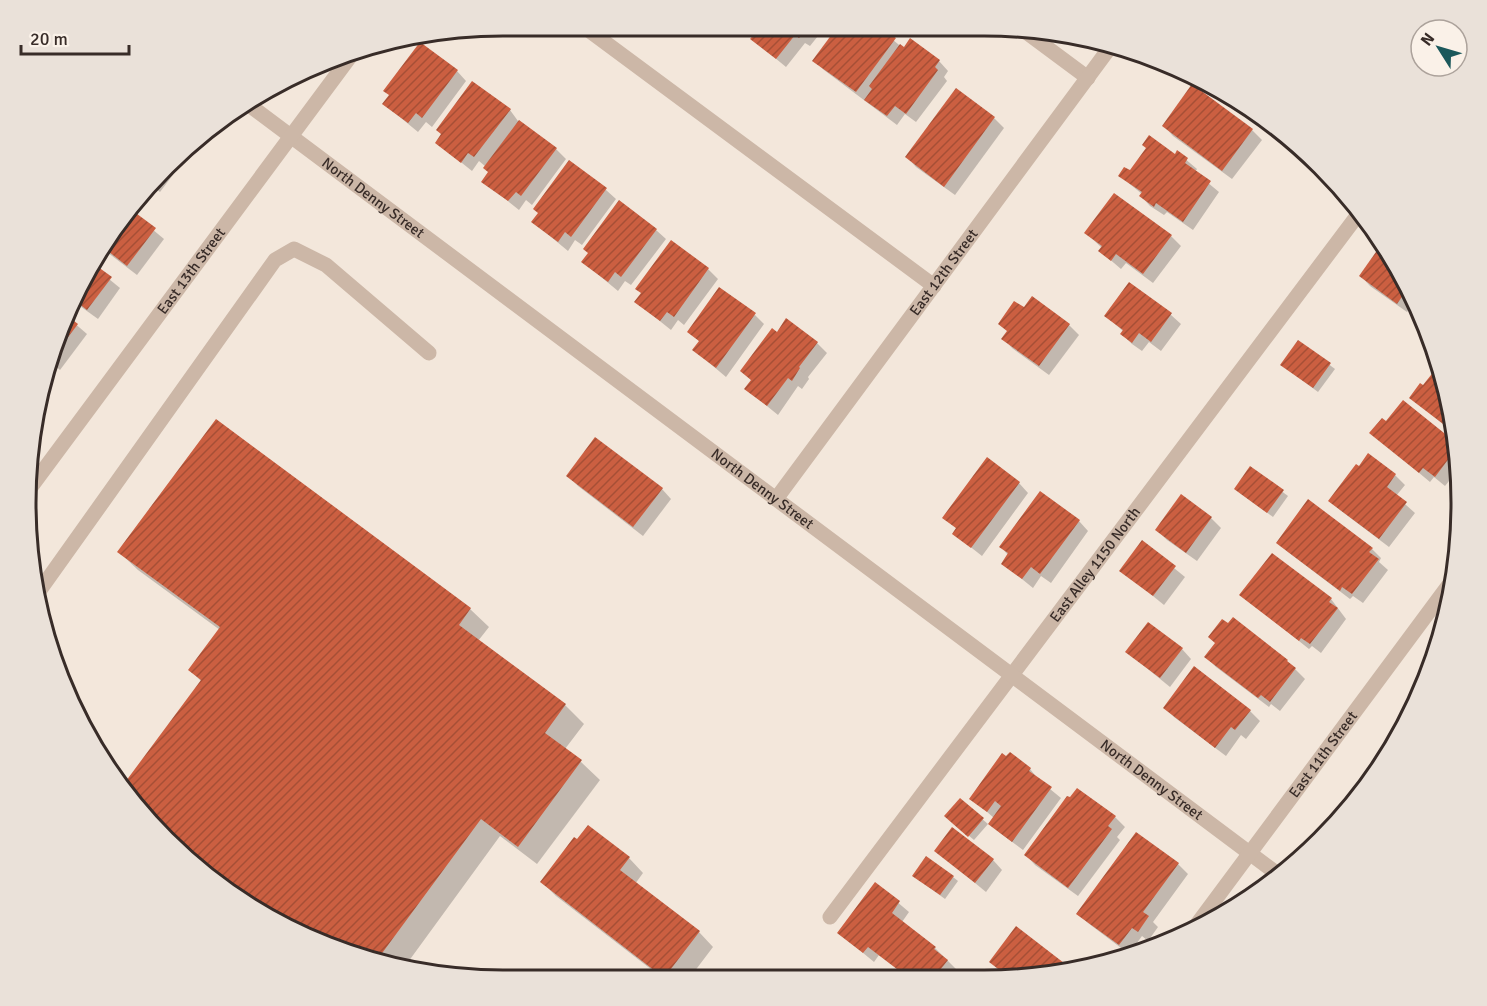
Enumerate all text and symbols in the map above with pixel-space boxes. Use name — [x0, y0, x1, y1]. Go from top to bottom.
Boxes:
scale bar — [21, 18, 129, 56]
north arrow — [1409, 18, 1469, 78]
text: 20 m — [30, 28, 68, 50]
text: N — [1416, 29, 1439, 50]
street label: North Denny Street — [318, 154, 428, 242]
street label: East 13th Street — [153, 224, 229, 318]
street label: East 12th Street — [906, 225, 982, 319]
street label: North Denny Street — [708, 445, 817, 533]
street label: East Alley 1150 North — [1046, 503, 1144, 626]
street label: East 11th Street — [1285, 708, 1361, 801]
street label: North Denny Street — [1097, 736, 1206, 824]

